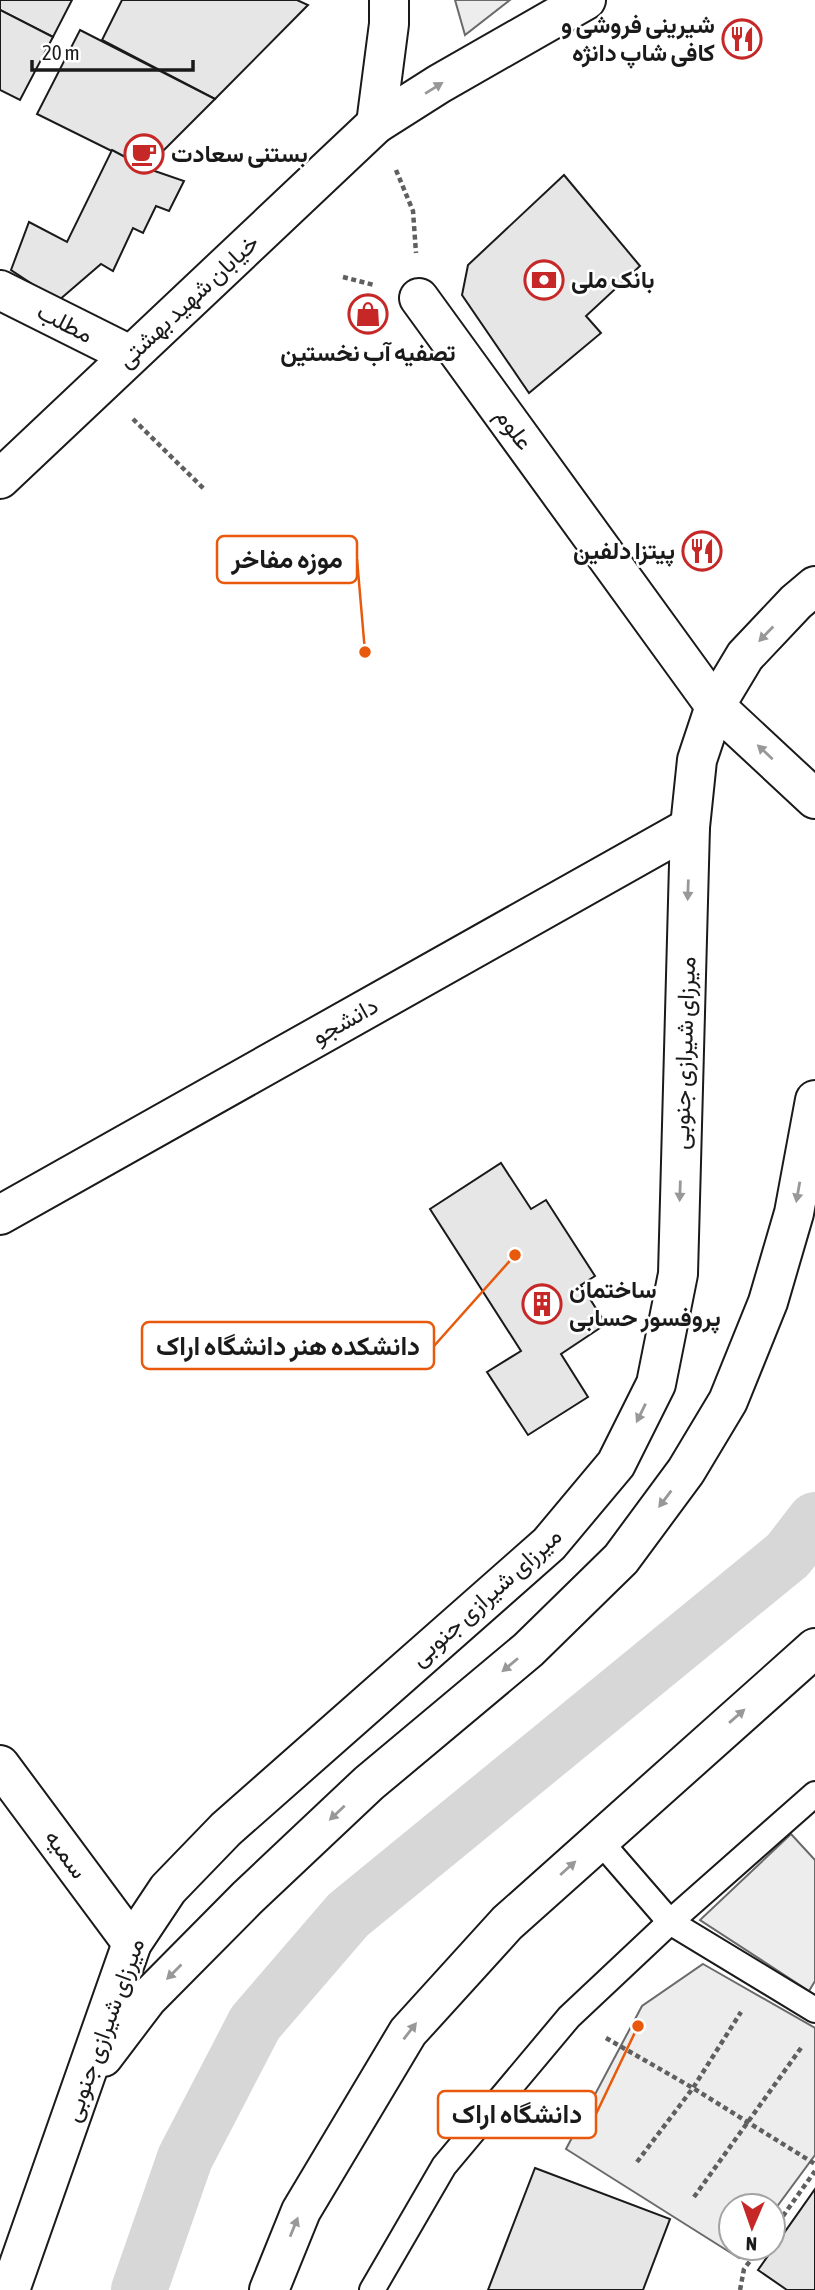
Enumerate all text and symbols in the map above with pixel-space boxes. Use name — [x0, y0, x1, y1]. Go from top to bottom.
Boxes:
place label: شیرینی فروشی و کافی شاپ دانژه — [561, 11, 715, 69]
restaurant icon: شیرینی فروشی و کافی شاپ دانژه — [721, 18, 763, 60]
scale bar — [32, 28, 192, 72]
text: 20 m — [42, 40, 80, 64]
one-way arrow — [424, 81, 444, 94]
cafe icon: بستنی سعادت — [123, 133, 165, 175]
place label: بستنی سعادت — [171, 140, 308, 168]
street label: خیابان شهید بهشتی — [112, 228, 265, 374]
bank icon: بانک ملی — [523, 259, 565, 301]
place label: بانک ملی — [571, 266, 655, 294]
shop icon: تصفیه آب نخستین — [347, 293, 389, 335]
street label: مطلب — [32, 297, 98, 349]
place label: تصفیه آب نخستین — [280, 339, 456, 367]
street label: علوم — [488, 403, 539, 457]
restaurant icon: پیتزا دلفین — [681, 530, 723, 572]
callout: موزه مفاخر — [217, 536, 357, 583]
place label: پیتزا دلفین — [573, 537, 675, 567]
text: موزه مفاخر — [230, 544, 343, 575]
one-way arrow — [758, 625, 774, 642]
one-way arrow — [757, 745, 774, 761]
one-way arrow — [683, 879, 694, 901]
street label: میرزای شیرازی جنوبی — [667, 956, 702, 1150]
street label: دانشجو — [307, 991, 383, 1051]
one-way arrow — [674, 1180, 686, 1202]
one-way arrow — [792, 1181, 803, 1203]
place label: ساختمان پروفسور حسابی — [569, 1276, 721, 1334]
building icon: ساختمان پروفسور حسابی — [521, 1283, 563, 1325]
callout: دانشکده هنر دانشگاه اراک — [142, 1322, 434, 1369]
text: دانشکده هنر دانشگاه اراک — [156, 1331, 420, 1362]
one-way arrow — [636, 1403, 647, 1423]
one-way arrow — [657, 1490, 672, 1508]
street label: میرزای شیرازی جنوبی — [405, 1522, 568, 1673]
one-way arrow — [501, 1657, 518, 1672]
one-way arrow — [729, 1709, 746, 1724]
one-way arrow — [328, 1805, 346, 1821]
street label: سمیه — [39, 1824, 93, 1884]
one-way arrow — [559, 1860, 577, 1876]
street label: میرزای شیرازی جنوبی — [58, 1934, 151, 2126]
one-way arrow — [167, 1963, 183, 1980]
one-way arrow — [403, 2022, 417, 2041]
callout: دانشگاه اراک — [438, 2091, 596, 2138]
text: دانشگاه اراک — [452, 2099, 582, 2130]
north arrow — [717, 2192, 787, 2262]
one-way arrow — [289, 2216, 300, 2237]
text: N — [745, 2233, 757, 2255]

